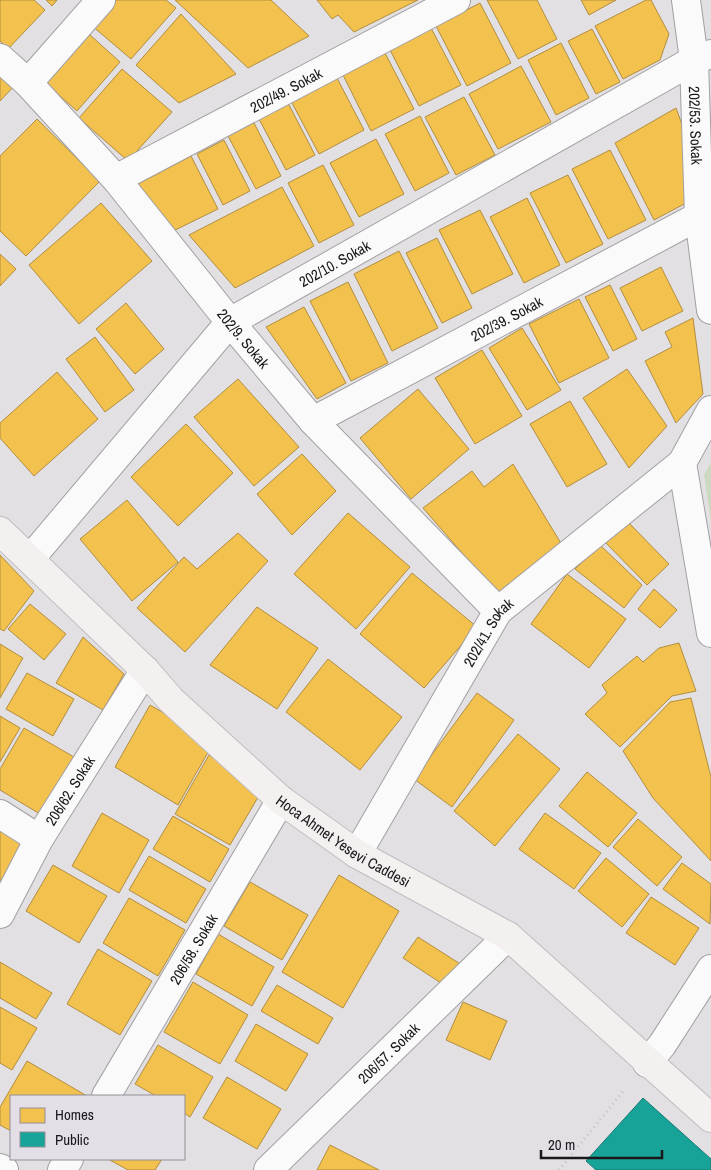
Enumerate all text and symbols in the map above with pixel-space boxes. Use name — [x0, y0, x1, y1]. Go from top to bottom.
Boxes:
street label: 202/49. Sokak — [246, 62, 326, 117]
street label: 202/53. Sokak — [684, 86, 708, 166]
street label: 202/10. Sokak — [295, 234, 375, 292]
street label: 202/39. Sokak — [467, 290, 547, 346]
street label: 202/9. Sokak — [213, 304, 275, 373]
street label: 202/41. Sokak — [458, 592, 518, 670]
street label: 206/62. Sokak — [40, 751, 100, 829]
street label: Hoca Ahmet Yesevi Caddesi — [272, 790, 414, 892]
street label: 206/58. Sokak — [164, 909, 223, 988]
street label: 206/57. Sokak — [353, 1017, 424, 1088]
legend — [10, 1095, 185, 1160]
text: Homes — [55, 1104, 94, 1125]
scale bar — [541, 1128, 662, 1160]
text: Public — [55, 1129, 89, 1150]
text: 20 m — [548, 1134, 575, 1155]

